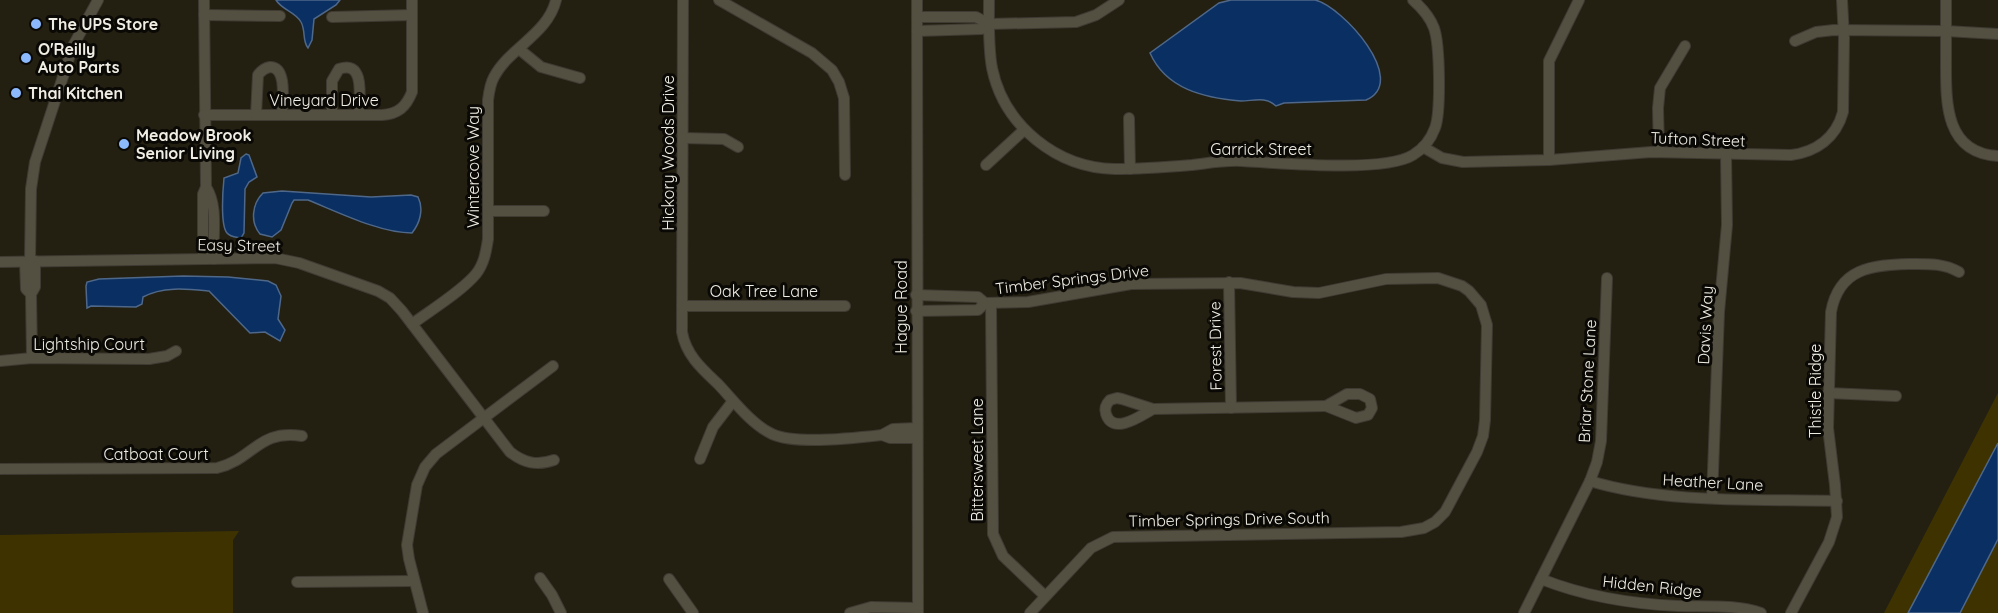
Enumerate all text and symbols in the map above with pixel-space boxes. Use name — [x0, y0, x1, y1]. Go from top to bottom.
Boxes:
place label: The UPS Store — [48, 14, 158, 34]
marker: The UPS Store — [29, 17, 43, 31]
place label: O'Reilly Auto Parts — [38, 39, 120, 77]
marker: O'Reilly Auto Parts — [19, 51, 33, 65]
street label: Hickory Woods Drive — [658, 75, 678, 231]
place label: Thai Kitchen — [28, 83, 123, 103]
marker: Thai Kitchen — [9, 86, 23, 100]
street label: Vineyard Drive — [269, 90, 379, 110]
street label: Wintercove Way — [463, 106, 483, 228]
place label: Meadow Brook Senior Living — [136, 125, 252, 163]
street label: Tufton Street — [1650, 127, 1746, 151]
marker: Meadow Brook Senior Living — [117, 137, 131, 151]
street label: Garrick Street — [1210, 139, 1312, 159]
street label: Easy Street — [197, 234, 281, 256]
street label: Hague Road — [891, 260, 911, 354]
street label: Timber Springs Drive — [994, 260, 1150, 298]
street label: Oak Tree Lane — [710, 281, 818, 301]
street label: Davis Way — [1693, 285, 1717, 365]
street label: Forest Drive — [1204, 301, 1226, 391]
street label: Briar Stone Lane — [1574, 319, 1600, 443]
street label: Lightship Court — [33, 334, 145, 354]
street label: Thistle Ridge — [1805, 344, 1825, 438]
street label: Bittersweet Lane — [967, 398, 987, 522]
street label: Catboat Court — [103, 444, 209, 464]
street label: Heather Lane — [1662, 469, 1764, 495]
street label: Timber Springs Drive South — [1128, 507, 1330, 531]
street label: Hidden Ridge — [1601, 571, 1703, 601]

